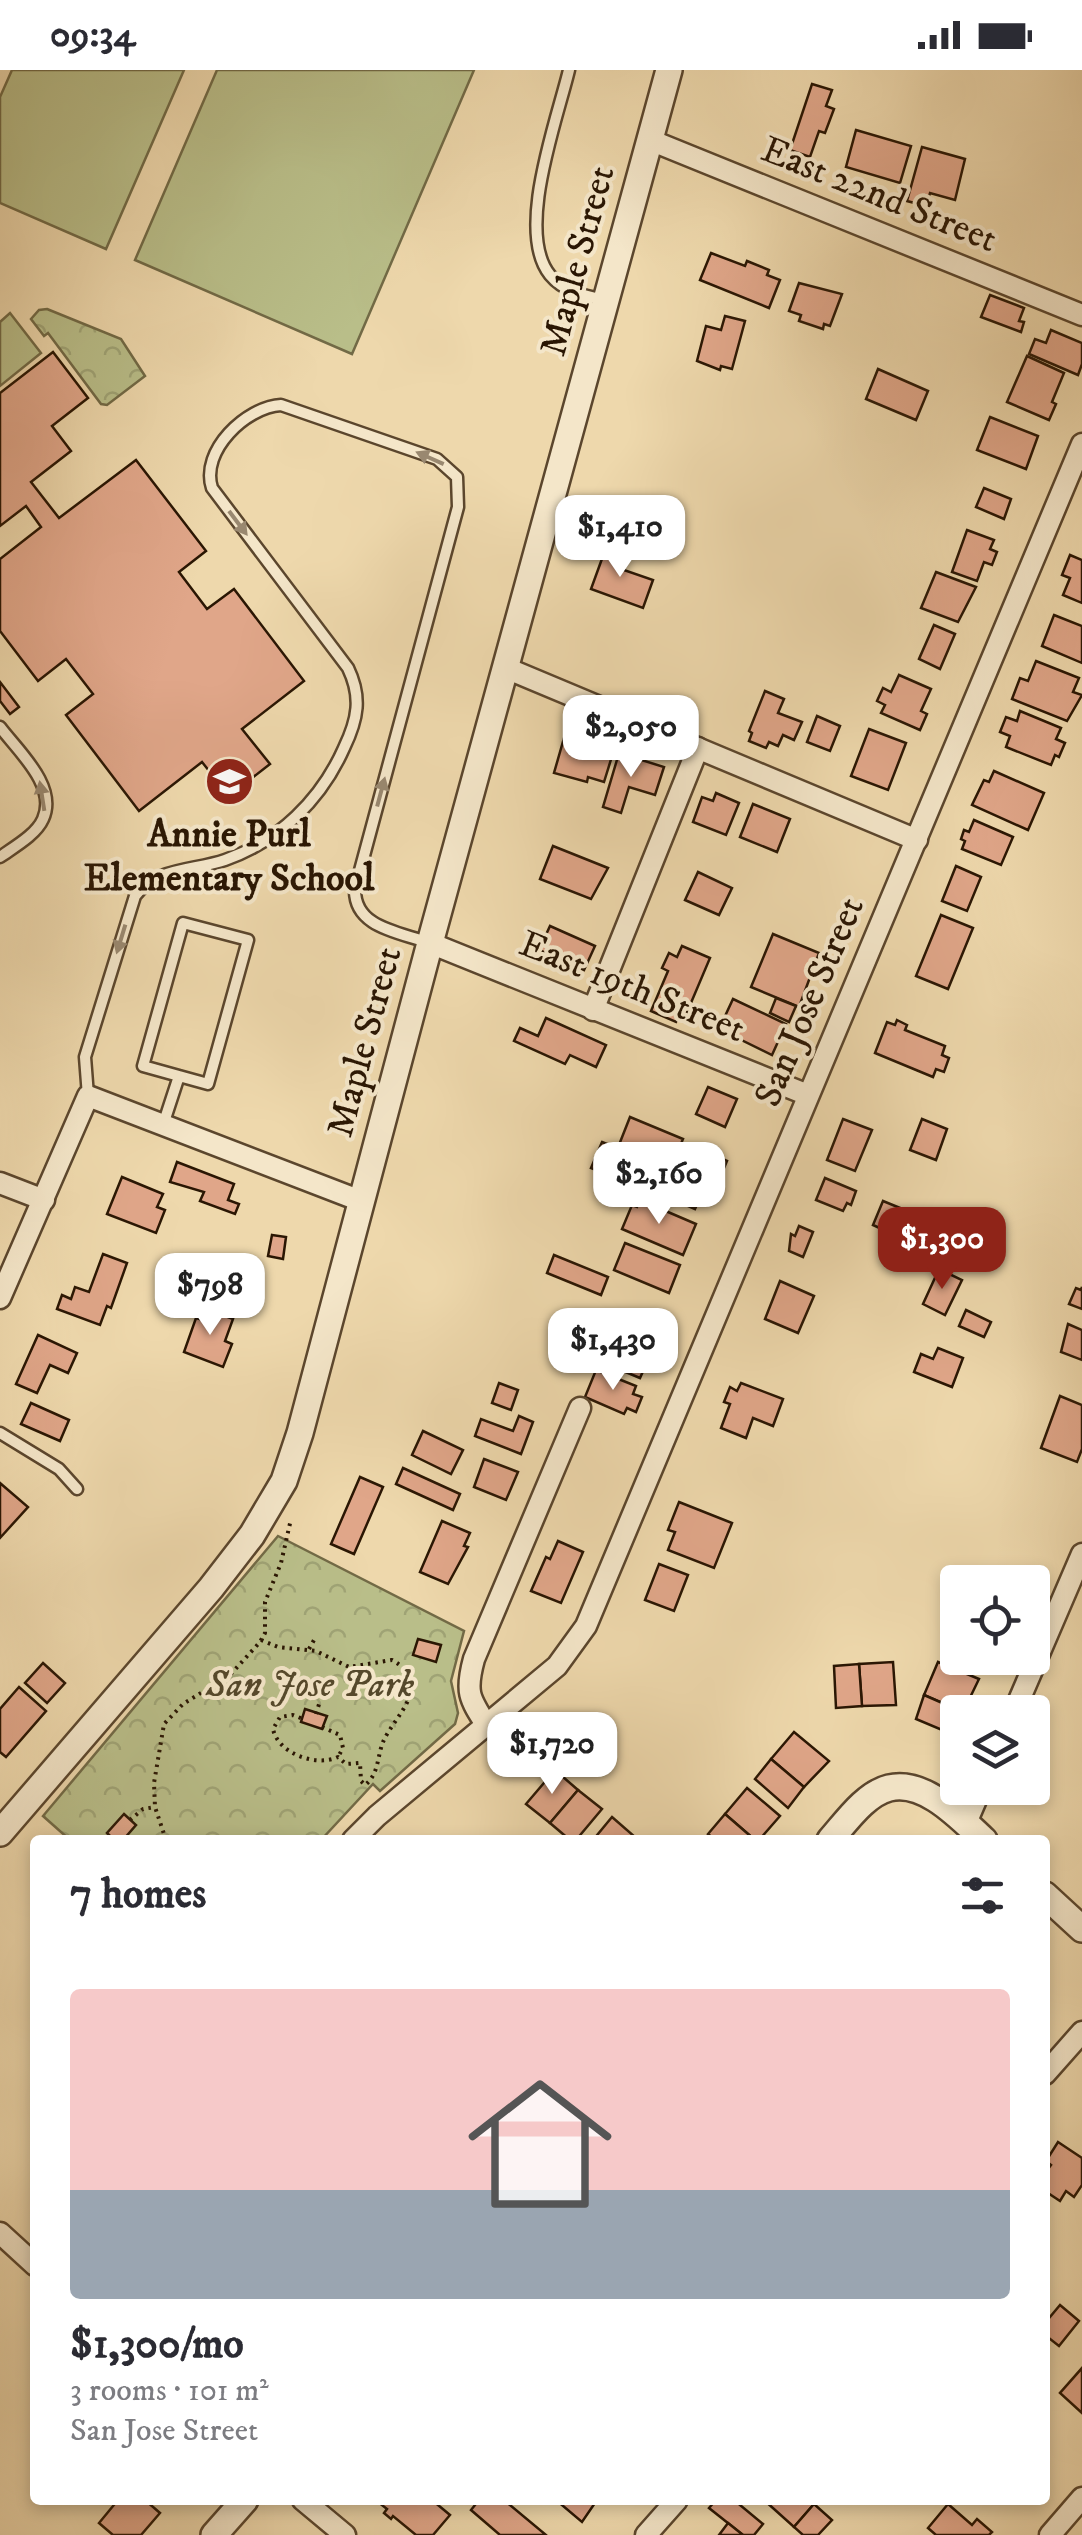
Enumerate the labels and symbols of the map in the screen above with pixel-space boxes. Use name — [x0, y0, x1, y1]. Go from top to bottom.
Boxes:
street label: East 22nd Street — [754, 126, 1004, 264]
street label: Maple Street — [530, 161, 626, 361]
one-way arrow — [415, 450, 445, 466]
pin: $1,410 — [539, 495, 701, 580]
one-way arrow — [228, 510, 248, 536]
pin: $2,050 — [550, 695, 712, 780]
school or university icon: Annie Purl Elementary School — [203, 755, 255, 807]
one-way arrow — [374, 777, 390, 808]
one-way arrow — [33, 779, 49, 811]
place label: Annie Purl Elementary School — [84, 811, 375, 903]
street label: San Jose Street — [744, 890, 876, 1114]
street label: East 19th Street — [512, 920, 752, 1054]
one-way arrow — [113, 924, 128, 955]
street label: Maple Street — [317, 942, 413, 1142]
pin: $2,160 — [578, 1142, 740, 1227]
pin: $1,300 — [861, 1207, 1023, 1292]
pin: $798 — [151, 1253, 269, 1338]
pin: $1,430 — [532, 1308, 694, 1393]
park label: San Jose Park — [205, 1661, 414, 1709]
pin: $1,720 — [471, 1712, 633, 1797]

